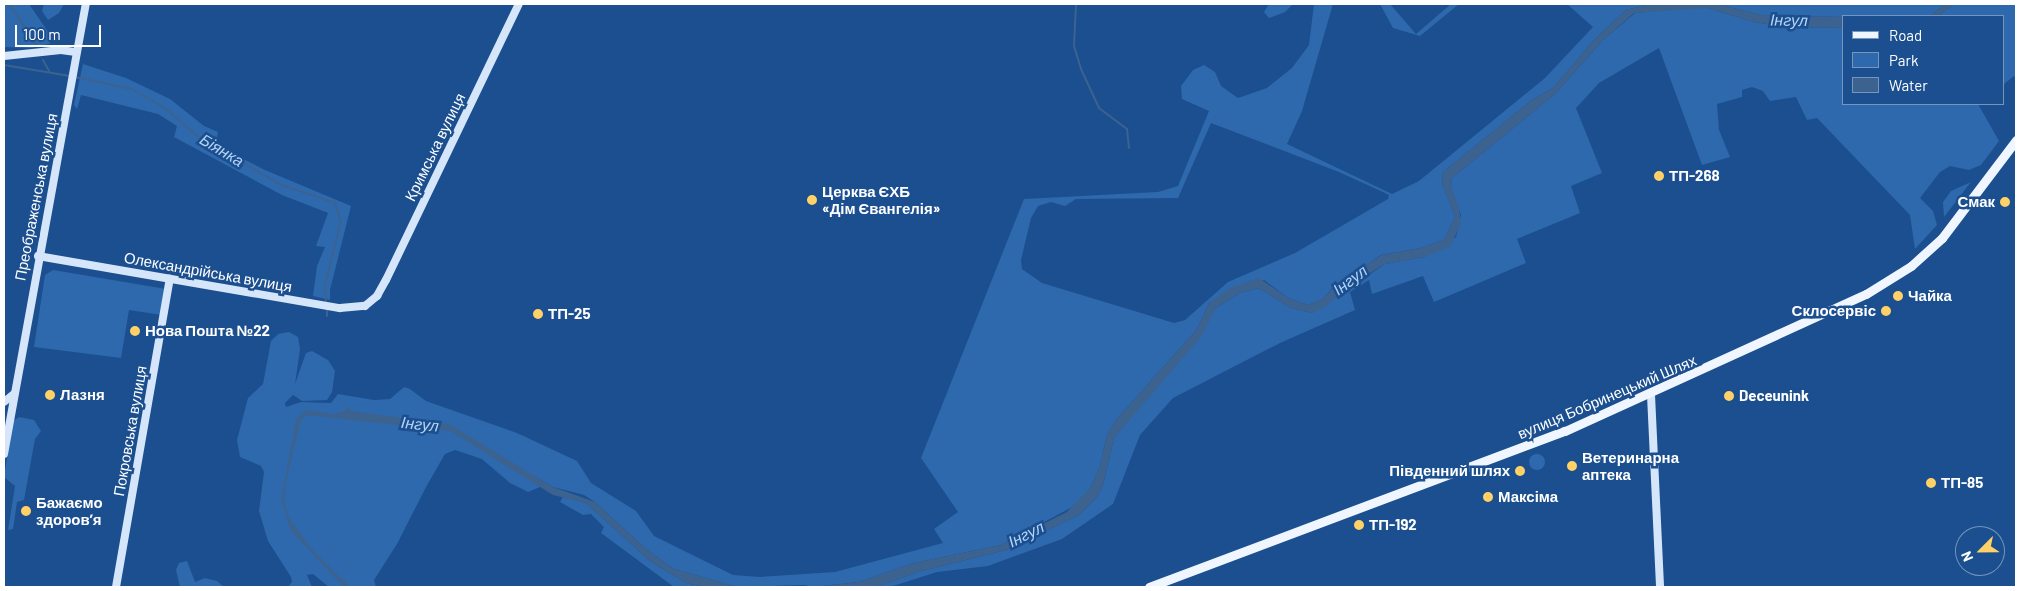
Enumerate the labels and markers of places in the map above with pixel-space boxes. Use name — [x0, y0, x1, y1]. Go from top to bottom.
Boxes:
place label: ТП-268 — [1669, 167, 1720, 185]
marker: ТП-268 — [1653, 170, 1665, 182]
place label: Церква ЄХБ «Дім Євангелія» — [822, 182, 940, 217]
place label: Смак — [1957, 193, 1995, 211]
marker: Церква ЄХБ «Дім Євангелія» — [806, 194, 818, 206]
marker: Смак — [1999, 196, 2011, 208]
place label: Чайка — [1908, 287, 1952, 305]
marker: Чайка — [1892, 290, 1904, 302]
place label: Склосервіс — [1792, 302, 1876, 320]
place label: ТП-25 — [548, 305, 591, 323]
marker: Склосервіс — [1880, 305, 1892, 317]
marker: ТП-25 — [532, 308, 544, 320]
place label: Нова Пошта №22 — [145, 322, 270, 340]
marker: Нова Пошта №22 — [129, 325, 141, 337]
place label: Лазня — [60, 386, 105, 404]
place label: Deceunink — [1739, 387, 1809, 405]
marker: Лазня — [44, 389, 56, 401]
marker: Deceunink — [1723, 390, 1735, 402]
place label: Ветеринарна аптека — [1582, 448, 1679, 483]
marker: Ветеринарна аптека — [1566, 460, 1578, 472]
place label: Південний шлях — [1389, 462, 1510, 480]
marker: Південний шлях — [1514, 465, 1526, 477]
place label: ТП-85 — [1941, 474, 1983, 492]
marker: ТП-85 — [1925, 477, 1937, 489]
place label: Максіма — [1498, 488, 1558, 506]
marker: Максіма — [1482, 491, 1494, 503]
place label: Бажаємо здоровʼя — [36, 493, 103, 528]
marker: Бажаємо здоровʼя — [20, 505, 32, 517]
place label: ТП-192 — [1369, 516, 1417, 534]
marker: ТП-192 — [1353, 519, 1365, 531]

